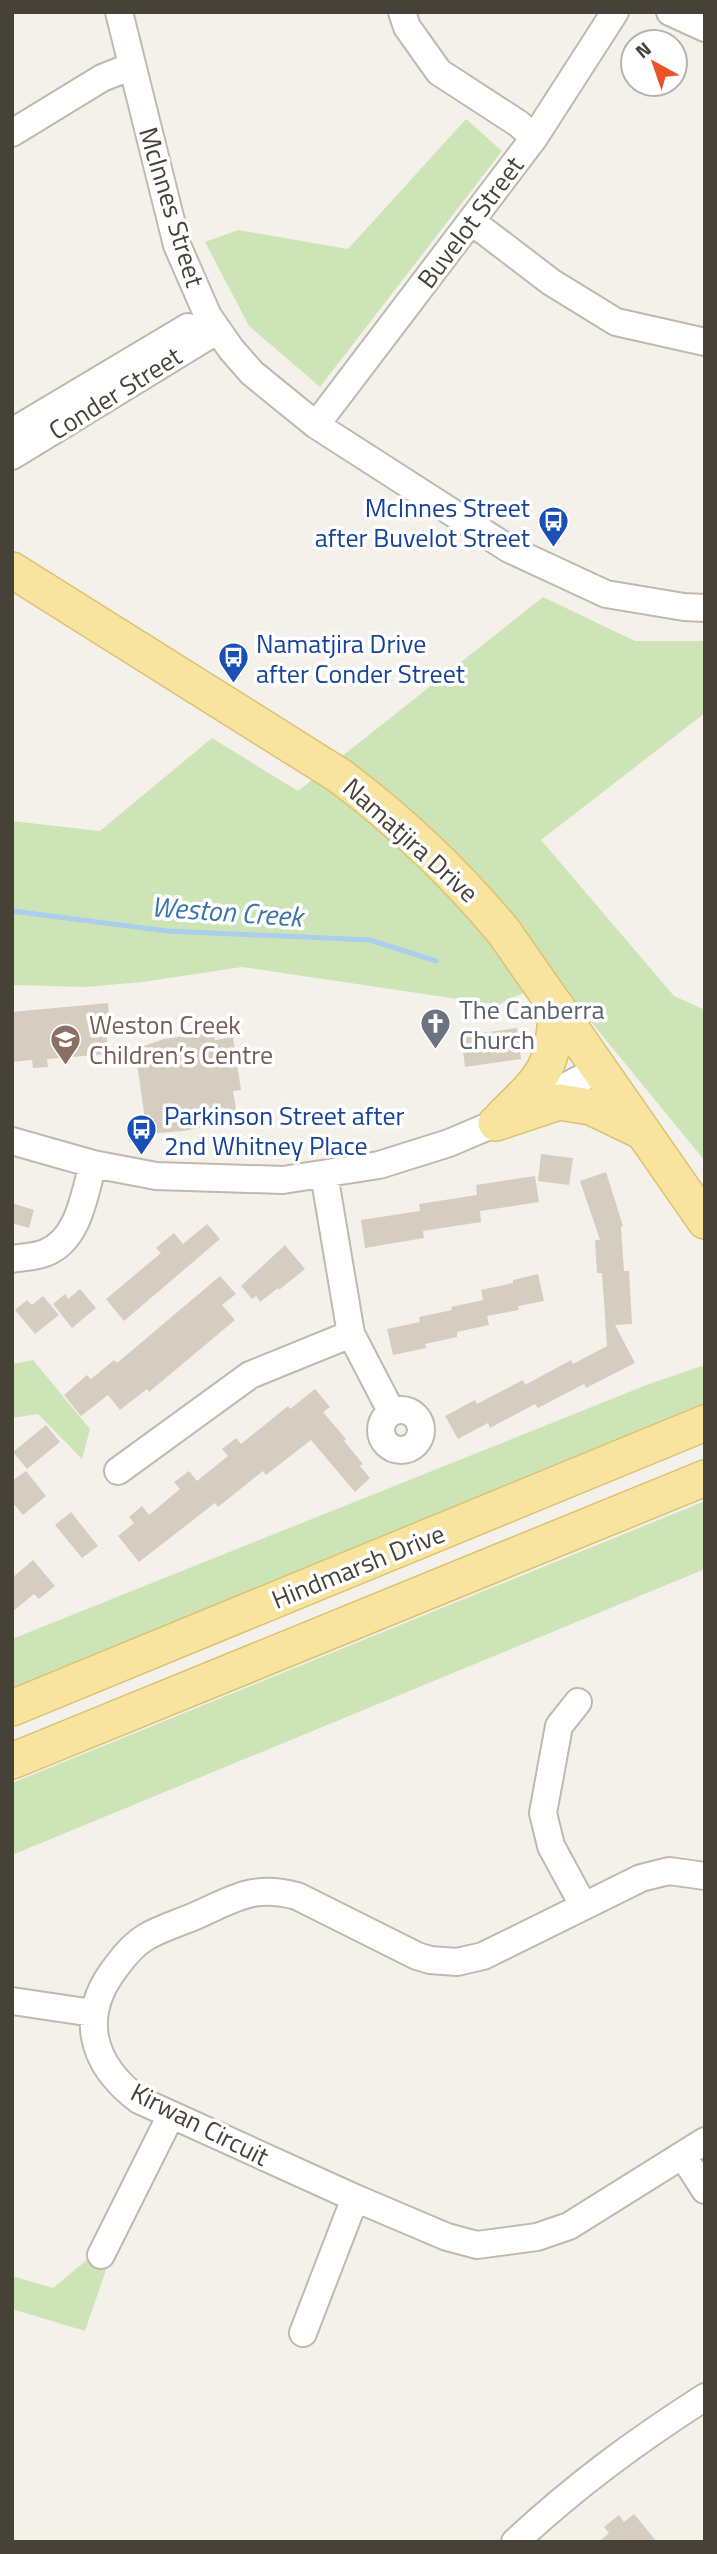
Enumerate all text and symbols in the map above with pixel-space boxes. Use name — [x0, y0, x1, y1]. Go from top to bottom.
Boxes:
north arrow — [619, 28, 689, 98]
text: N — [628, 34, 657, 65]
street label: McInnes Street — [129, 122, 215, 292]
street label: Buvelot Street — [407, 148, 533, 296]
street label: Conder Street — [41, 337, 189, 449]
place label: McInnes Street after Buvelot Street — [315, 488, 530, 557]
bus stop icon: McInnes Street after Buvelot Street — [536, 505, 570, 549]
place label: Namatjira Drive after Conder Street — [256, 624, 465, 693]
bus stop icon: Namatjira Drive after Conder Street — [216, 641, 250, 685]
street label: Namatjira Drive — [335, 768, 487, 912]
water label: Weston Creek — [150, 884, 307, 938]
place label: The Canberra Church — [459, 990, 604, 1059]
place label: Weston Creek Children’s Centre — [89, 1005, 273, 1074]
church icon: The Canberra Church — [419, 1007, 453, 1051]
school or university icon: Weston Creek Children’s Centre — [49, 1022, 83, 1066]
place label: Parkinson Street after 2nd Whitney Place — [164, 1096, 405, 1165]
bus stop icon: Parkinson Street after 2nd Whitney Place — [124, 1113, 158, 1157]
street label: Hindmarsh Drive — [266, 1514, 450, 1618]
street label: Kirwan Circuit — [124, 2072, 276, 2176]

